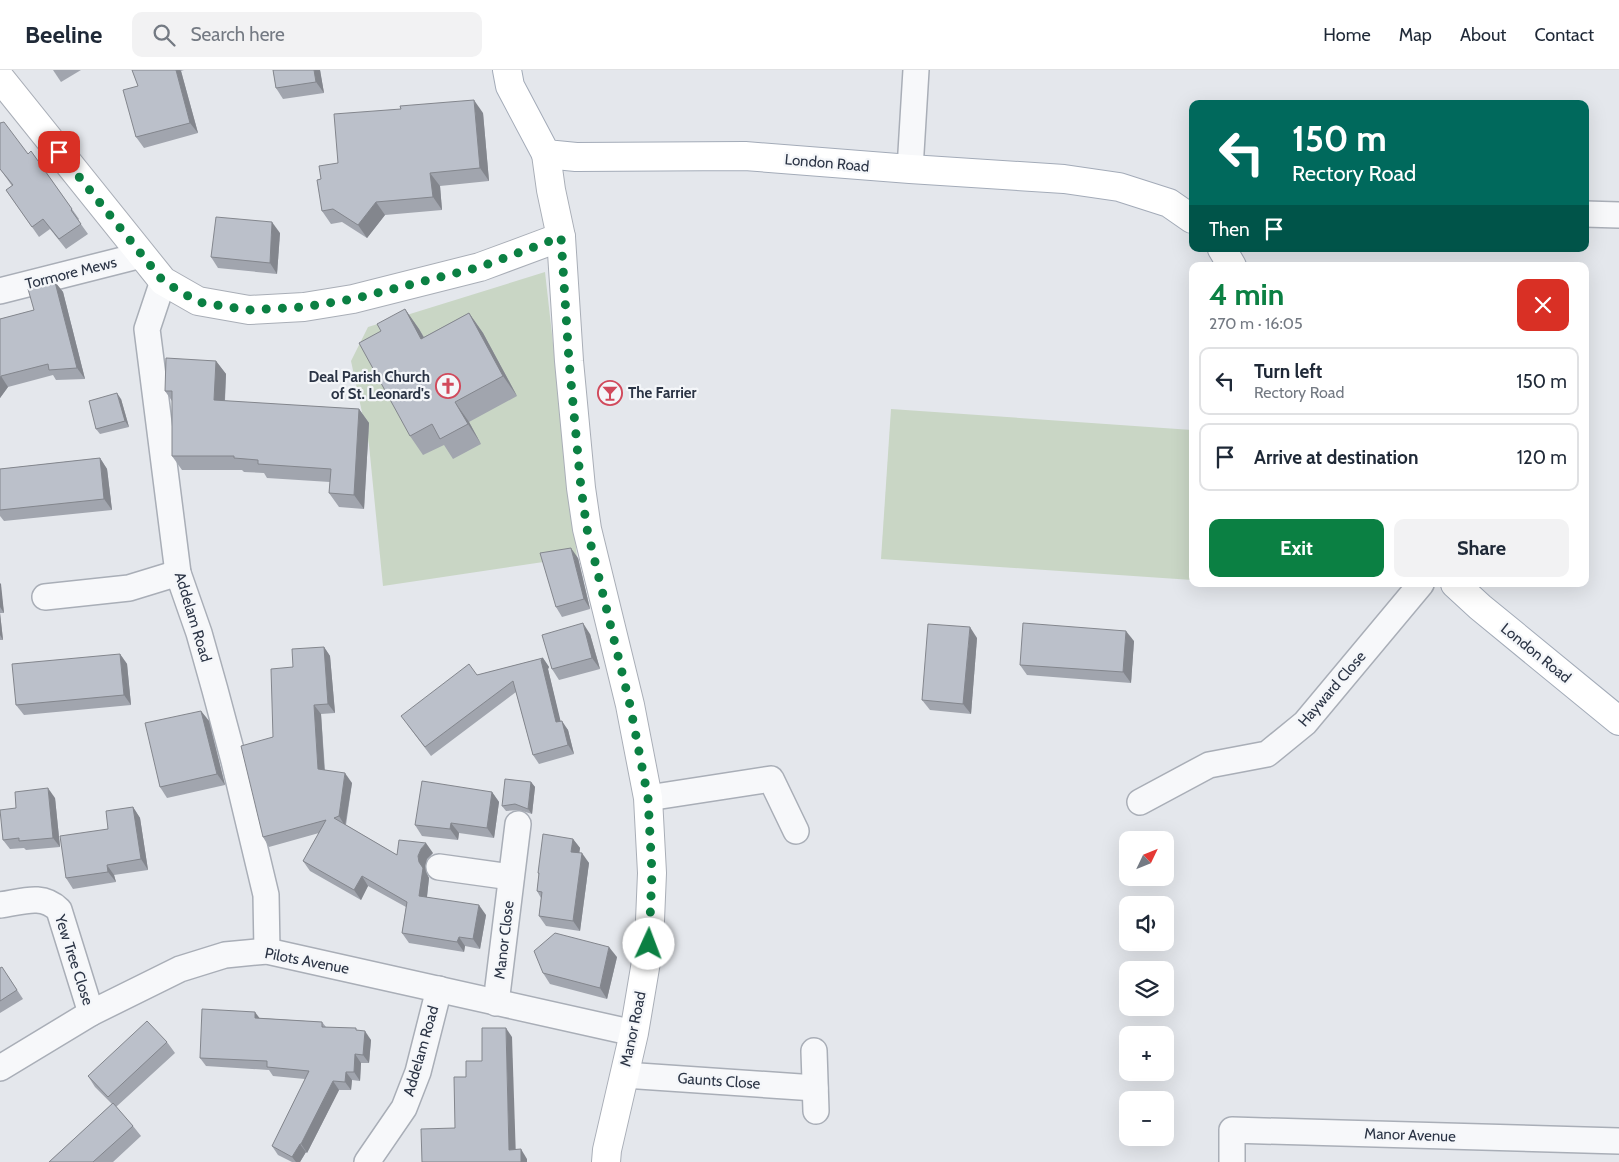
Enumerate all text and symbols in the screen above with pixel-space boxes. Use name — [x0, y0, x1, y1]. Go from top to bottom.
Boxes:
search box — [132, 12, 482, 57]
text: Beeline — [25, 20, 102, 49]
icon: search — [150, 21, 178, 49]
text: Search here — [190, 23, 285, 46]
text: Home — [1323, 24, 1371, 46]
text: Map — [1399, 24, 1432, 46]
text: About — [1460, 24, 1506, 46]
text: Contact — [1534, 24, 1594, 46]
text: 150 m — [1292, 117, 1387, 160]
icon: left — [1209, 120, 1274, 185]
pin — [38, 131, 80, 173]
icon: arrive — [45, 138, 73, 166]
street label: London Road — [784, 150, 870, 176]
text: Rectory Road — [1292, 160, 1416, 187]
icon: arrive — [1260, 215, 1288, 243]
text: Then — [1209, 218, 1250, 241]
street label: Tormore Mews — [23, 253, 119, 293]
text: 4 min — [1209, 276, 1284, 313]
button: close — [1517, 279, 1569, 331]
text: 270 m · 16:05 — [1209, 314, 1303, 333]
text: Turn left — [1254, 360, 1322, 383]
icon: left — [1211, 367, 1239, 395]
place label: Deal Parish Church of St. Leonard's — [309, 368, 430, 403]
text: 150 m — [1516, 370, 1567, 393]
church icon: Deal Parish Church of St. Leonard's — [435, 373, 461, 399]
bar icon: The Farrier — [597, 380, 623, 406]
text: Rectory Road — [1254, 383, 1344, 402]
place label: The Farrier — [628, 384, 697, 402]
icon: arrive — [1211, 443, 1239, 471]
text: Arrive at destination — [1254, 446, 1418, 469]
text: 120 m — [1517, 446, 1567, 469]
button: Exit — [1209, 519, 1384, 577]
button: Share — [1394, 519, 1569, 577]
street label: Addelam Road — [171, 570, 215, 664]
street label: London Road — [1497, 619, 1575, 687]
street label: Hayward Close — [1294, 647, 1370, 730]
north arrow — [1119, 831, 1174, 886]
map controls — [1119, 831, 1174, 1146]
button: sound — [1119, 896, 1174, 951]
street label: Manor Close — [490, 899, 518, 980]
street label: Yew Tree Close — [51, 912, 97, 1008]
position arrow — [622, 917, 674, 969]
street label: Pilots Avenue — [263, 944, 351, 978]
button: layers — [1119, 961, 1174, 1016]
street label: Manor Road — [616, 990, 650, 1068]
street label: Addelam Road — [400, 1004, 442, 1098]
button: + — [1119, 1026, 1174, 1081]
street label: Gaunts Close — [677, 1069, 761, 1093]
button: − — [1119, 1091, 1174, 1146]
street label: Manor Avenue — [1364, 1124, 1456, 1146]

